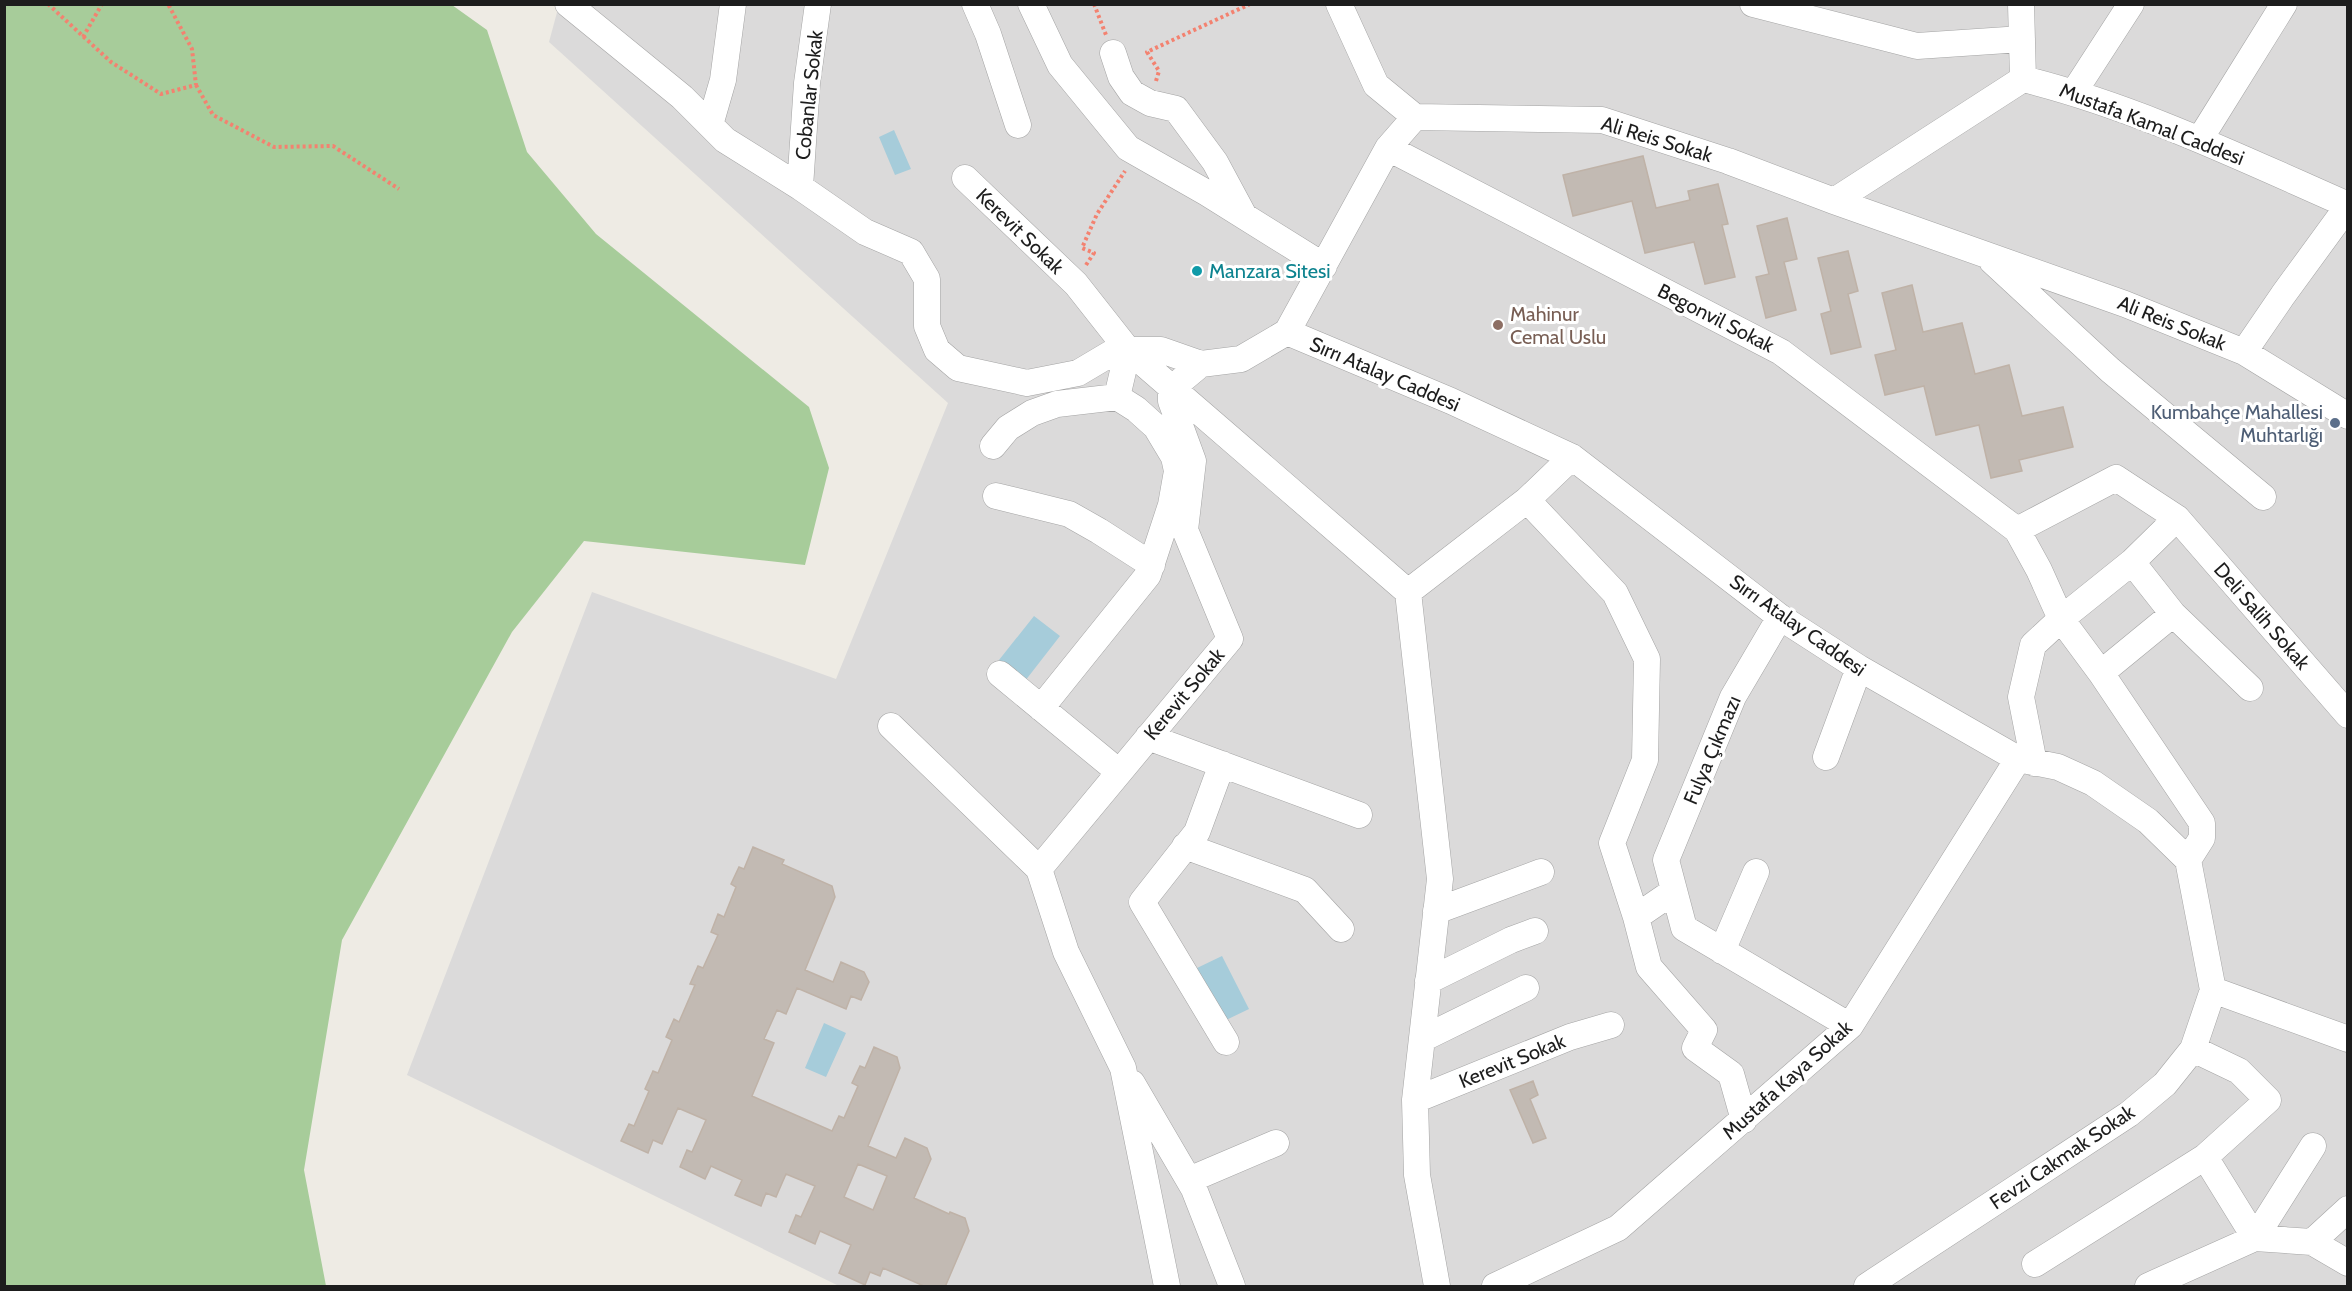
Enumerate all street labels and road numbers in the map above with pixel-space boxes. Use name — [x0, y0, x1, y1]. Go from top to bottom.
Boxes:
street label: Cobanlar Sokak — [790, 29, 828, 161]
street label: Mustafa Kamal Caddesi — [2056, 78, 2248, 170]
street label: Ali Reis Sokak — [1599, 111, 1715, 167]
street label: Kerevit Sokak — [971, 183, 1069, 279]
street label: Begonvil Sokak — [1654, 278, 1778, 358]
street label: Ali Reis Sokak — [2114, 290, 2230, 356]
street label: Sırrı Atalay Caddesi — [1306, 332, 1464, 416]
street label: Deli Salih Sokak — [2209, 558, 2315, 674]
street label: Sırrı Atalay Caddesi — [1725, 569, 1871, 681]
street label: Kerevit Sokak — [1139, 643, 1229, 745]
street label: Fulya Çıkmazı — [1678, 692, 1746, 808]
street label: Mustafa Kaya Sokak — [1717, 1015, 1857, 1145]
street label: Kerevit Sokak — [1455, 1029, 1569, 1093]
street label: Fevzi Cakmak Sokak — [1985, 1100, 2139, 1214]

